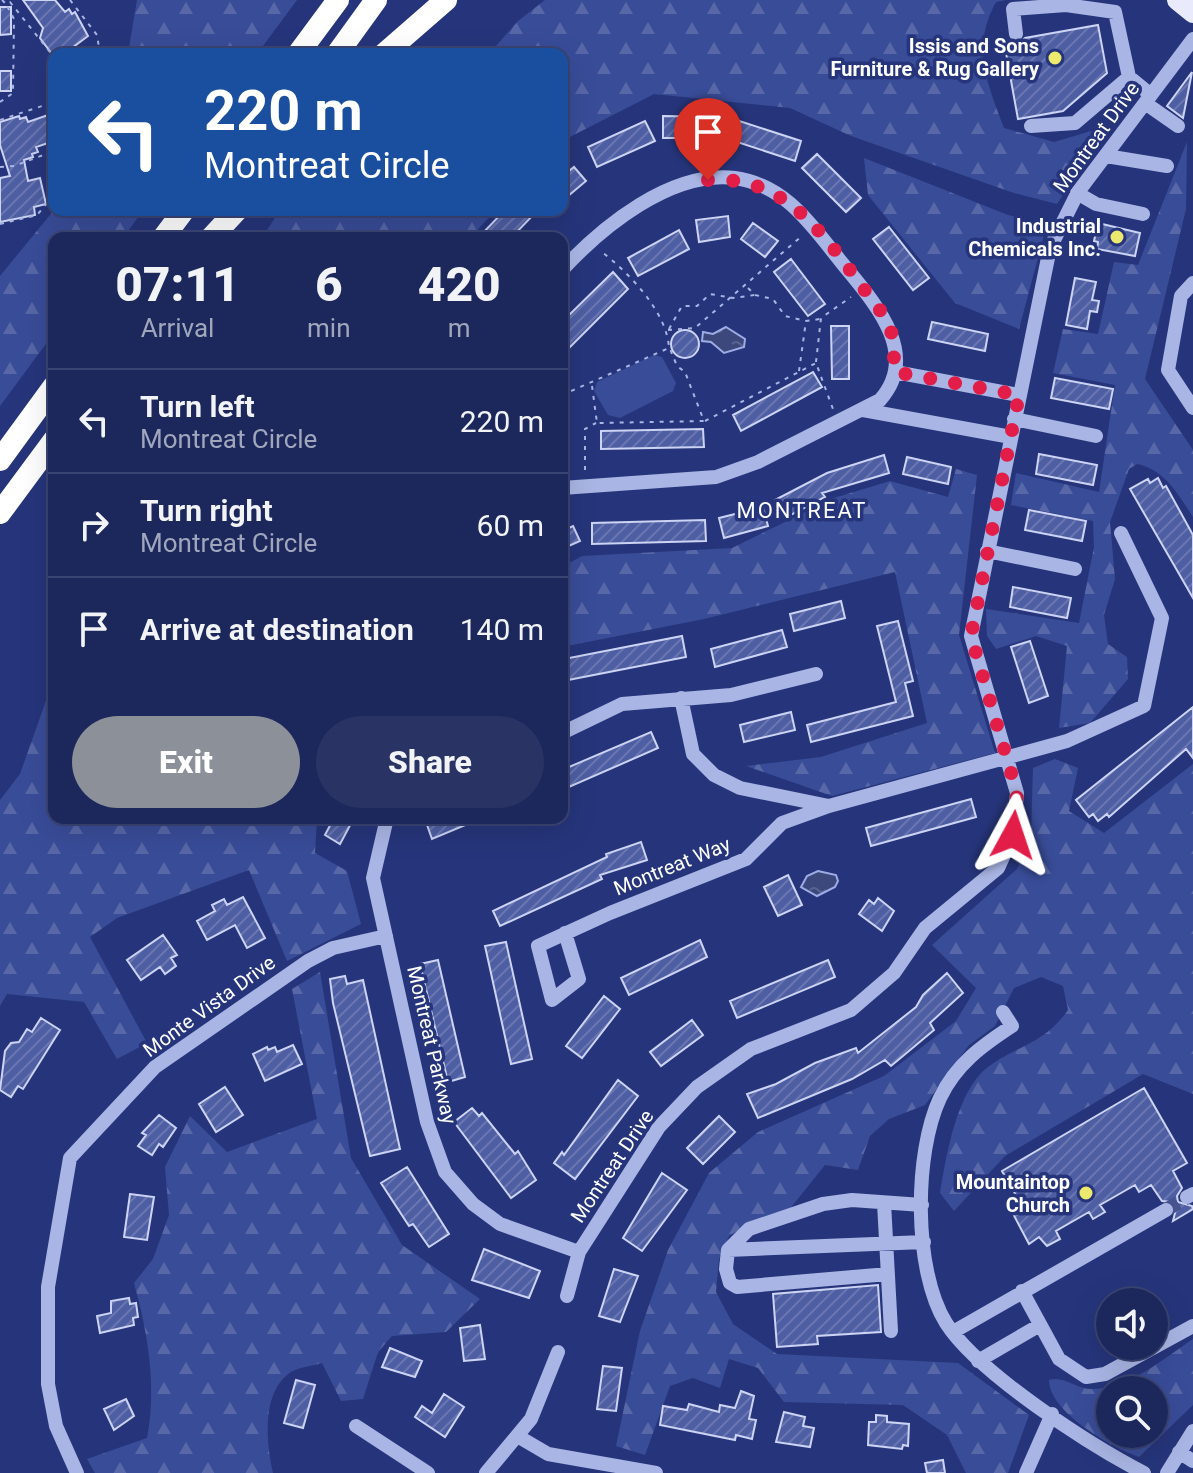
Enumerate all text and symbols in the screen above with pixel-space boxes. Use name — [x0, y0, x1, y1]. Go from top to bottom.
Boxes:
place label: Issis and Sons Furniture & Rug Gallery — [831, 34, 1040, 81]
marker: Issis and Sons Furniture & Rug Gallery — [1046, 49, 1064, 67]
street label: Montreat Drive — [1048, 77, 1144, 197]
text: 220 m — [204, 78, 363, 144]
icon: left — [72, 80, 176, 184]
pin — [674, 98, 742, 180]
icon: arrive — [686, 110, 730, 154]
text: Montreat Circle — [204, 145, 450, 187]
place label: Industrial Chemicals Inc. — [968, 214, 1101, 261]
marker: Industrial Chemicals Inc. — [1108, 228, 1126, 246]
text: 07:11 — [115, 256, 240, 313]
text: 6 — [315, 256, 343, 313]
text: 420 — [418, 256, 501, 313]
text: Arrival — [141, 313, 214, 343]
text: min — [307, 313, 351, 343]
text: m — [448, 313, 471, 343]
text: Turn left — [140, 389, 255, 424]
icon: left — [72, 399, 116, 443]
text: 220 m — [460, 404, 544, 439]
text: Montreat Circle — [140, 424, 317, 454]
text: Turn right — [140, 493, 273, 528]
district label: MONTREAT — [736, 498, 868, 523]
icon: right — [72, 503, 116, 547]
text: 60 m — [477, 508, 544, 543]
text: Montreat Circle — [140, 528, 317, 558]
icon: arrive — [72, 607, 116, 651]
text: Arrive at destination — [140, 612, 414, 647]
text: 140 m — [460, 612, 544, 647]
button: Exit — [72, 716, 300, 808]
button: Share — [316, 716, 544, 808]
position arrow — [971, 793, 1055, 877]
street label: Montreat Way — [610, 832, 734, 900]
street label: Monte Vista Drive — [138, 950, 280, 1062]
street label: Montreat Parkway — [402, 964, 462, 1127]
street label: Montreat Drive — [565, 1105, 659, 1227]
place label: Mountaintop Church — [956, 1170, 1070, 1217]
marker: Mountaintop Church — [1077, 1184, 1095, 1202]
map controls — [1096, 1288, 1168, 1448]
button: sound — [1096, 1288, 1168, 1360]
button: search — [1096, 1376, 1168, 1448]

